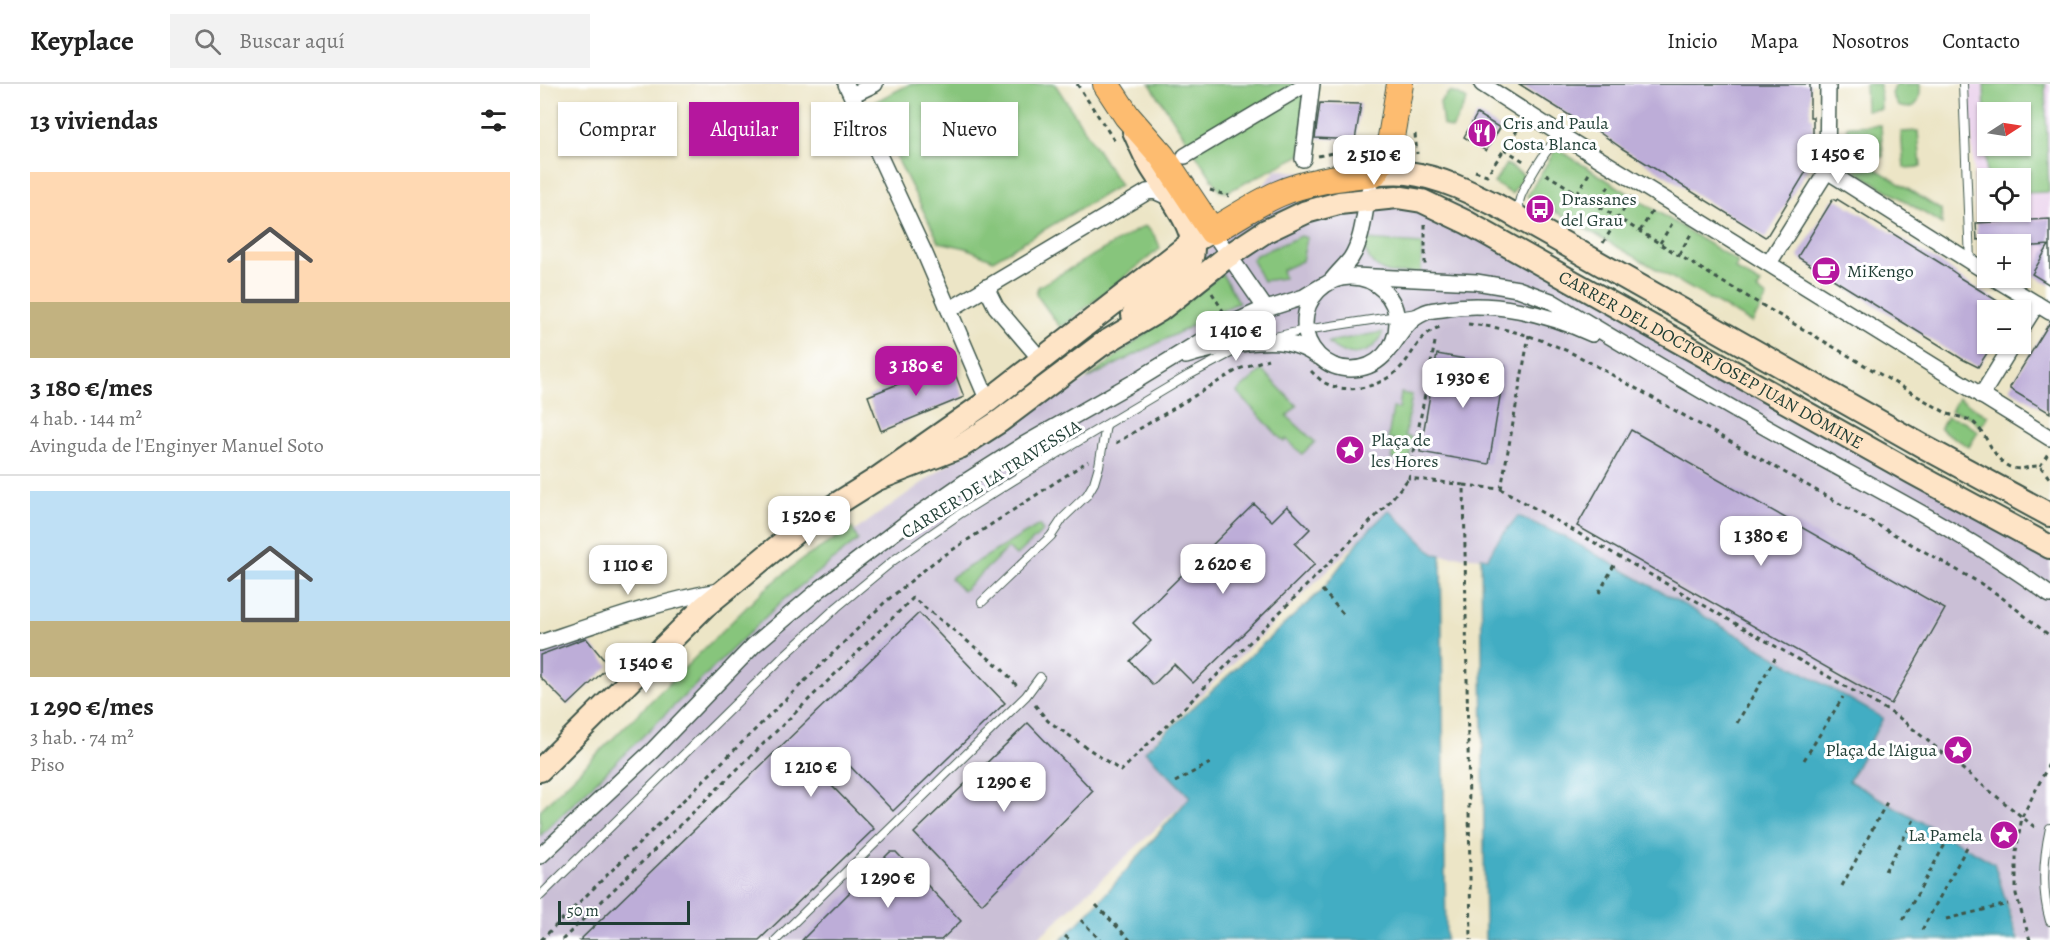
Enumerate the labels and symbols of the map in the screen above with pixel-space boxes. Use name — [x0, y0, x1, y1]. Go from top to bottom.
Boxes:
north arrow — [1977, 102, 2031, 156]
place label: Cris and Paula Costa Blanca — [1503, 111, 1609, 156]
restaurant icon: Cris and Paula Costa Blanca — [1466, 117, 1498, 149]
pin: 1 450 € — [1783, 134, 1893, 185]
pin: 2 510 € — [1319, 135, 1429, 186]
place label: Drassanes del Grau — [1561, 187, 1637, 232]
bus stop icon: Drassanes del Grau — [1524, 193, 1556, 225]
cafe icon: MiKengo — [1810, 255, 1842, 287]
place label: MiKengo — [1847, 259, 1914, 283]
street label: CARRER DEL DOCTOR JOSEP JUAN DÒMINE — [1554, 264, 1868, 455]
pin: 1 410 € — [1181, 311, 1291, 362]
pin: 3 180 € — [861, 346, 971, 397]
pin: 1 930 € — [1408, 358, 1518, 409]
street label: CARRER DE LA TRAVESSIA — [897, 414, 1086, 544]
place label: Plaça de les Hores — [1371, 428, 1438, 473]
place icon: Plaça de les Hores — [1334, 434, 1366, 466]
pin: 1 520 € — [754, 496, 864, 547]
pin: 1 380 € — [1706, 516, 1816, 567]
pin: 2 620 € — [1168, 544, 1278, 595]
pin: 1 110 € — [573, 545, 683, 596]
pin: 1 540 € — [591, 643, 701, 694]
place icon: Plaça de l'Aigua — [1942, 734, 1974, 766]
place label: Plaça de l'Aigua — [1825, 738, 1938, 762]
pin: 1 210 € — [756, 747, 866, 798]
pin: 1 290 € — [949, 762, 1059, 813]
place icon: La Pamela — [1988, 819, 2020, 851]
place label: La Pamela — [1908, 823, 1984, 847]
pin: 1 290 € — [833, 858, 943, 909]
scale bar — [558, 898, 690, 926]

